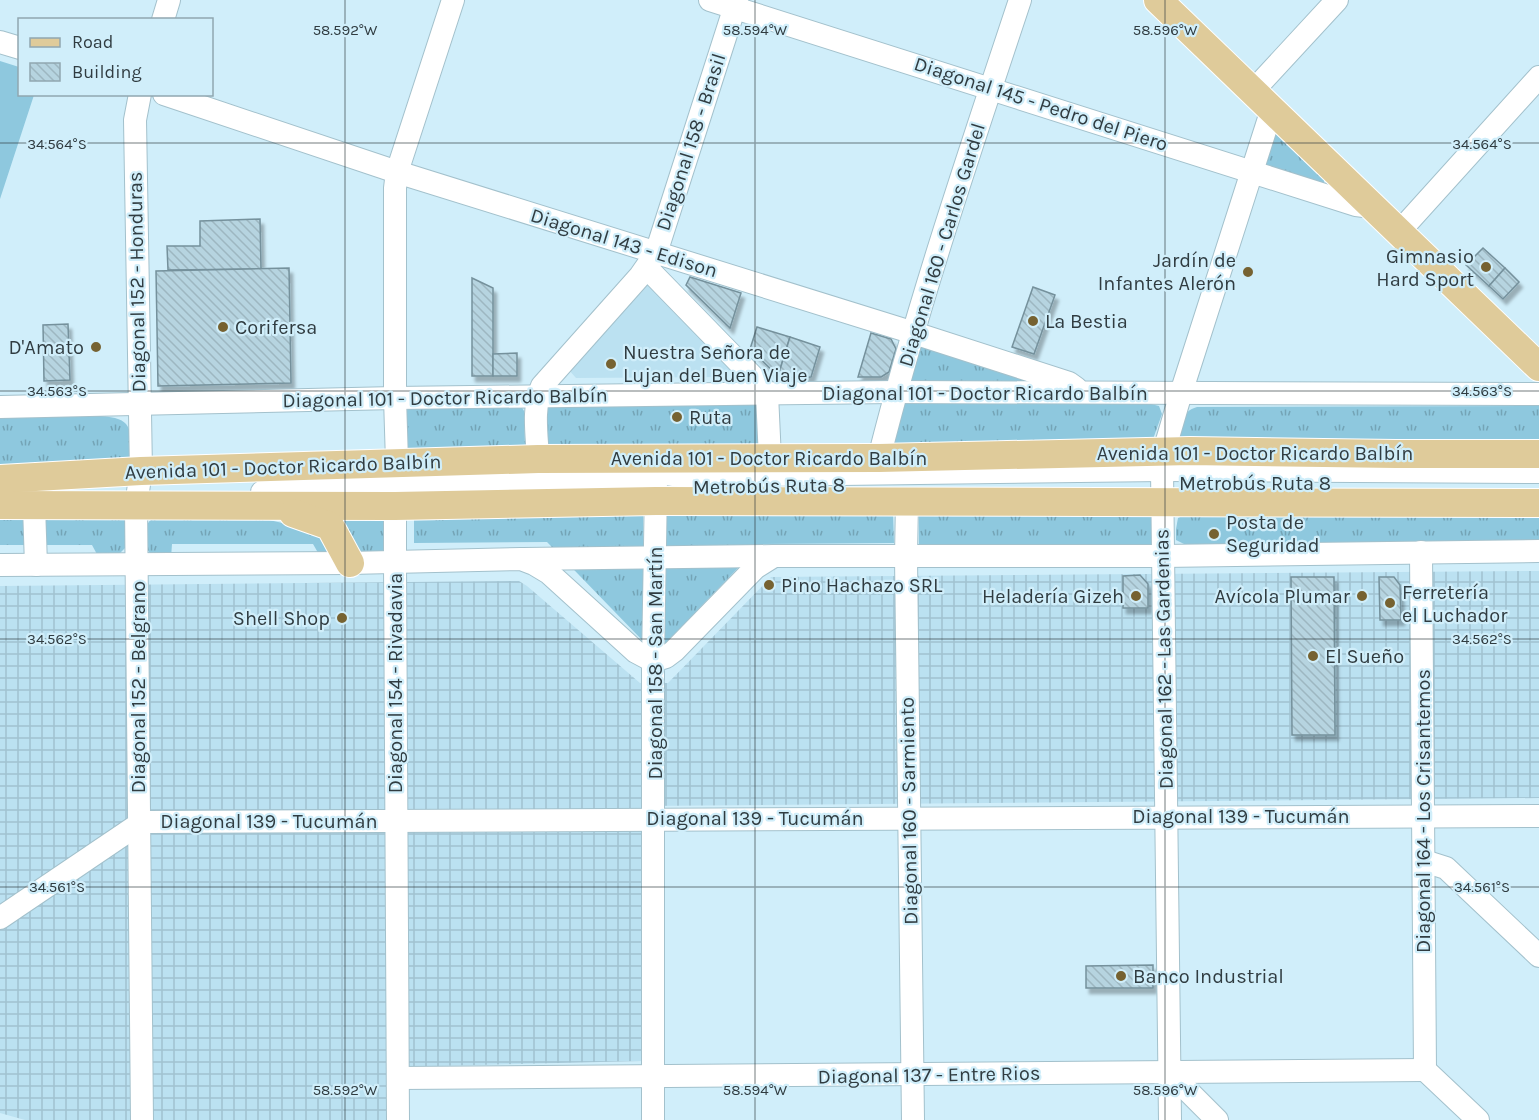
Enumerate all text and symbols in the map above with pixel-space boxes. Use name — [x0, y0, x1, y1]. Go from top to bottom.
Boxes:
legend — [18, 18, 213, 96]
text: 58.592°W — [313, 21, 378, 39]
text: 58.594°W — [723, 21, 788, 39]
text: 58.596°W — [1133, 21, 1198, 39]
text: Road — [72, 31, 113, 53]
street label: Diagonal 158 - Brasil — [651, 50, 731, 234]
street label: Diagonal 145 - Pedro del Piero — [911, 52, 1171, 156]
text: Building — [72, 61, 142, 83]
street label: Diagonal 160 - Carlos Gardel — [894, 121, 990, 369]
text: 34.564°S — [27, 135, 87, 153]
text: 34.564°S — [1452, 135, 1512, 153]
street label: Diagonal 152 - Honduras — [124, 171, 150, 393]
street label: Diagonal 143 - Edison — [528, 204, 720, 282]
place label: Gimnasio Hard Sport — [1376, 245, 1474, 291]
place label: Jardín de Infantes Alerón — [1098, 249, 1236, 295]
marker: Gimnasio Hard Sport — [1479, 260, 1493, 274]
marker: Jardín de Infantes Alerón — [1241, 265, 1255, 279]
place label: La Bestia — [1045, 310, 1128, 333]
marker: La Bestia — [1026, 314, 1040, 328]
place label: Corifersa — [235, 316, 317, 339]
marker: Corifersa — [216, 320, 230, 334]
place label: D'Amato — [8, 336, 84, 359]
marker: D'Amato — [89, 340, 103, 354]
place label: Nuestra Señora de Lujan del Buen Viaje — [623, 341, 807, 387]
marker: Nuestra Señora de Lujan del Buen Viaje — [604, 357, 618, 371]
text: 34.563°S — [27, 382, 87, 400]
street label: Diagonal 101 - Doctor Ricardo Balbín — [822, 382, 1148, 405]
text: 34.563°S — [1452, 382, 1512, 400]
street label: Diagonal 101 - Doctor Ricardo Balbín — [282, 384, 608, 412]
place label: Ruta — [689, 406, 732, 429]
marker: Ruta — [670, 410, 684, 424]
street label: Avenida 101 - Doctor Ricardo Balbín — [1097, 442, 1413, 465]
street label: Avenida 101 - Doctor Ricardo Balbín — [611, 447, 927, 470]
street label: Avenida 101 - Doctor Ricardo Balbín — [124, 450, 442, 484]
street label: Metrobús Ruta 8 — [1179, 472, 1331, 495]
street label: Metrobús Ruta 8 — [693, 473, 845, 499]
place label: Posta de Seguridad — [1226, 511, 1320, 557]
marker: Posta de Seguridad — [1207, 527, 1221, 541]
street label: Diagonal 162 - Las Gardenias — [1150, 529, 1178, 789]
street label: Diagonal 158 - San Martín — [644, 546, 667, 780]
street label: Diagonal 154 - Rivadavia — [384, 573, 407, 793]
place label: Pino Hachazo SRL — [781, 574, 943, 597]
marker: Pino Hachazo SRL — [762, 578, 776, 592]
street label: Diagonal 152 - Belgrano — [127, 581, 150, 793]
place label: Ferretería el Luchador — [1402, 581, 1508, 627]
place label: Heladería Gizeh — [982, 585, 1124, 608]
place label: Avícola Plumar — [1215, 585, 1351, 608]
marker: Heladería Gizeh — [1129, 589, 1143, 603]
marker: Avícola Plumar — [1355, 589, 1369, 603]
marker: Ferretería el Luchador — [1383, 596, 1397, 610]
place label: Shell Shop — [233, 607, 330, 630]
marker: Shell Shop — [335, 611, 349, 625]
text: 34.562°S — [27, 630, 87, 648]
text: 34.562°S — [1452, 630, 1512, 648]
place label: El Sueño — [1325, 645, 1404, 668]
marker: El Sueño — [1306, 649, 1320, 663]
street label: Diagonal 164 - Los Crisantemos — [1412, 669, 1435, 953]
street label: Diagonal 160 - Sarmiento — [896, 697, 922, 925]
street label: Diagonal 139 - Tucumán — [1132, 805, 1350, 828]
street label: Diagonal 139 - Tucumán — [646, 807, 864, 830]
street label: Diagonal 139 - Tucumán — [160, 810, 378, 833]
text: 34.561°S — [29, 878, 85, 896]
text: 34.561°S — [1454, 878, 1510, 896]
place label: Banco Industrial — [1133, 965, 1284, 988]
marker: Banco Industrial — [1114, 969, 1128, 983]
street label: Diagonal 137 - Entre Rios — [817, 1062, 1041, 1088]
text: 58.592°W — [313, 1081, 378, 1099]
text: 58.594°W — [723, 1081, 788, 1099]
text: 58.596°W — [1133, 1081, 1198, 1099]

